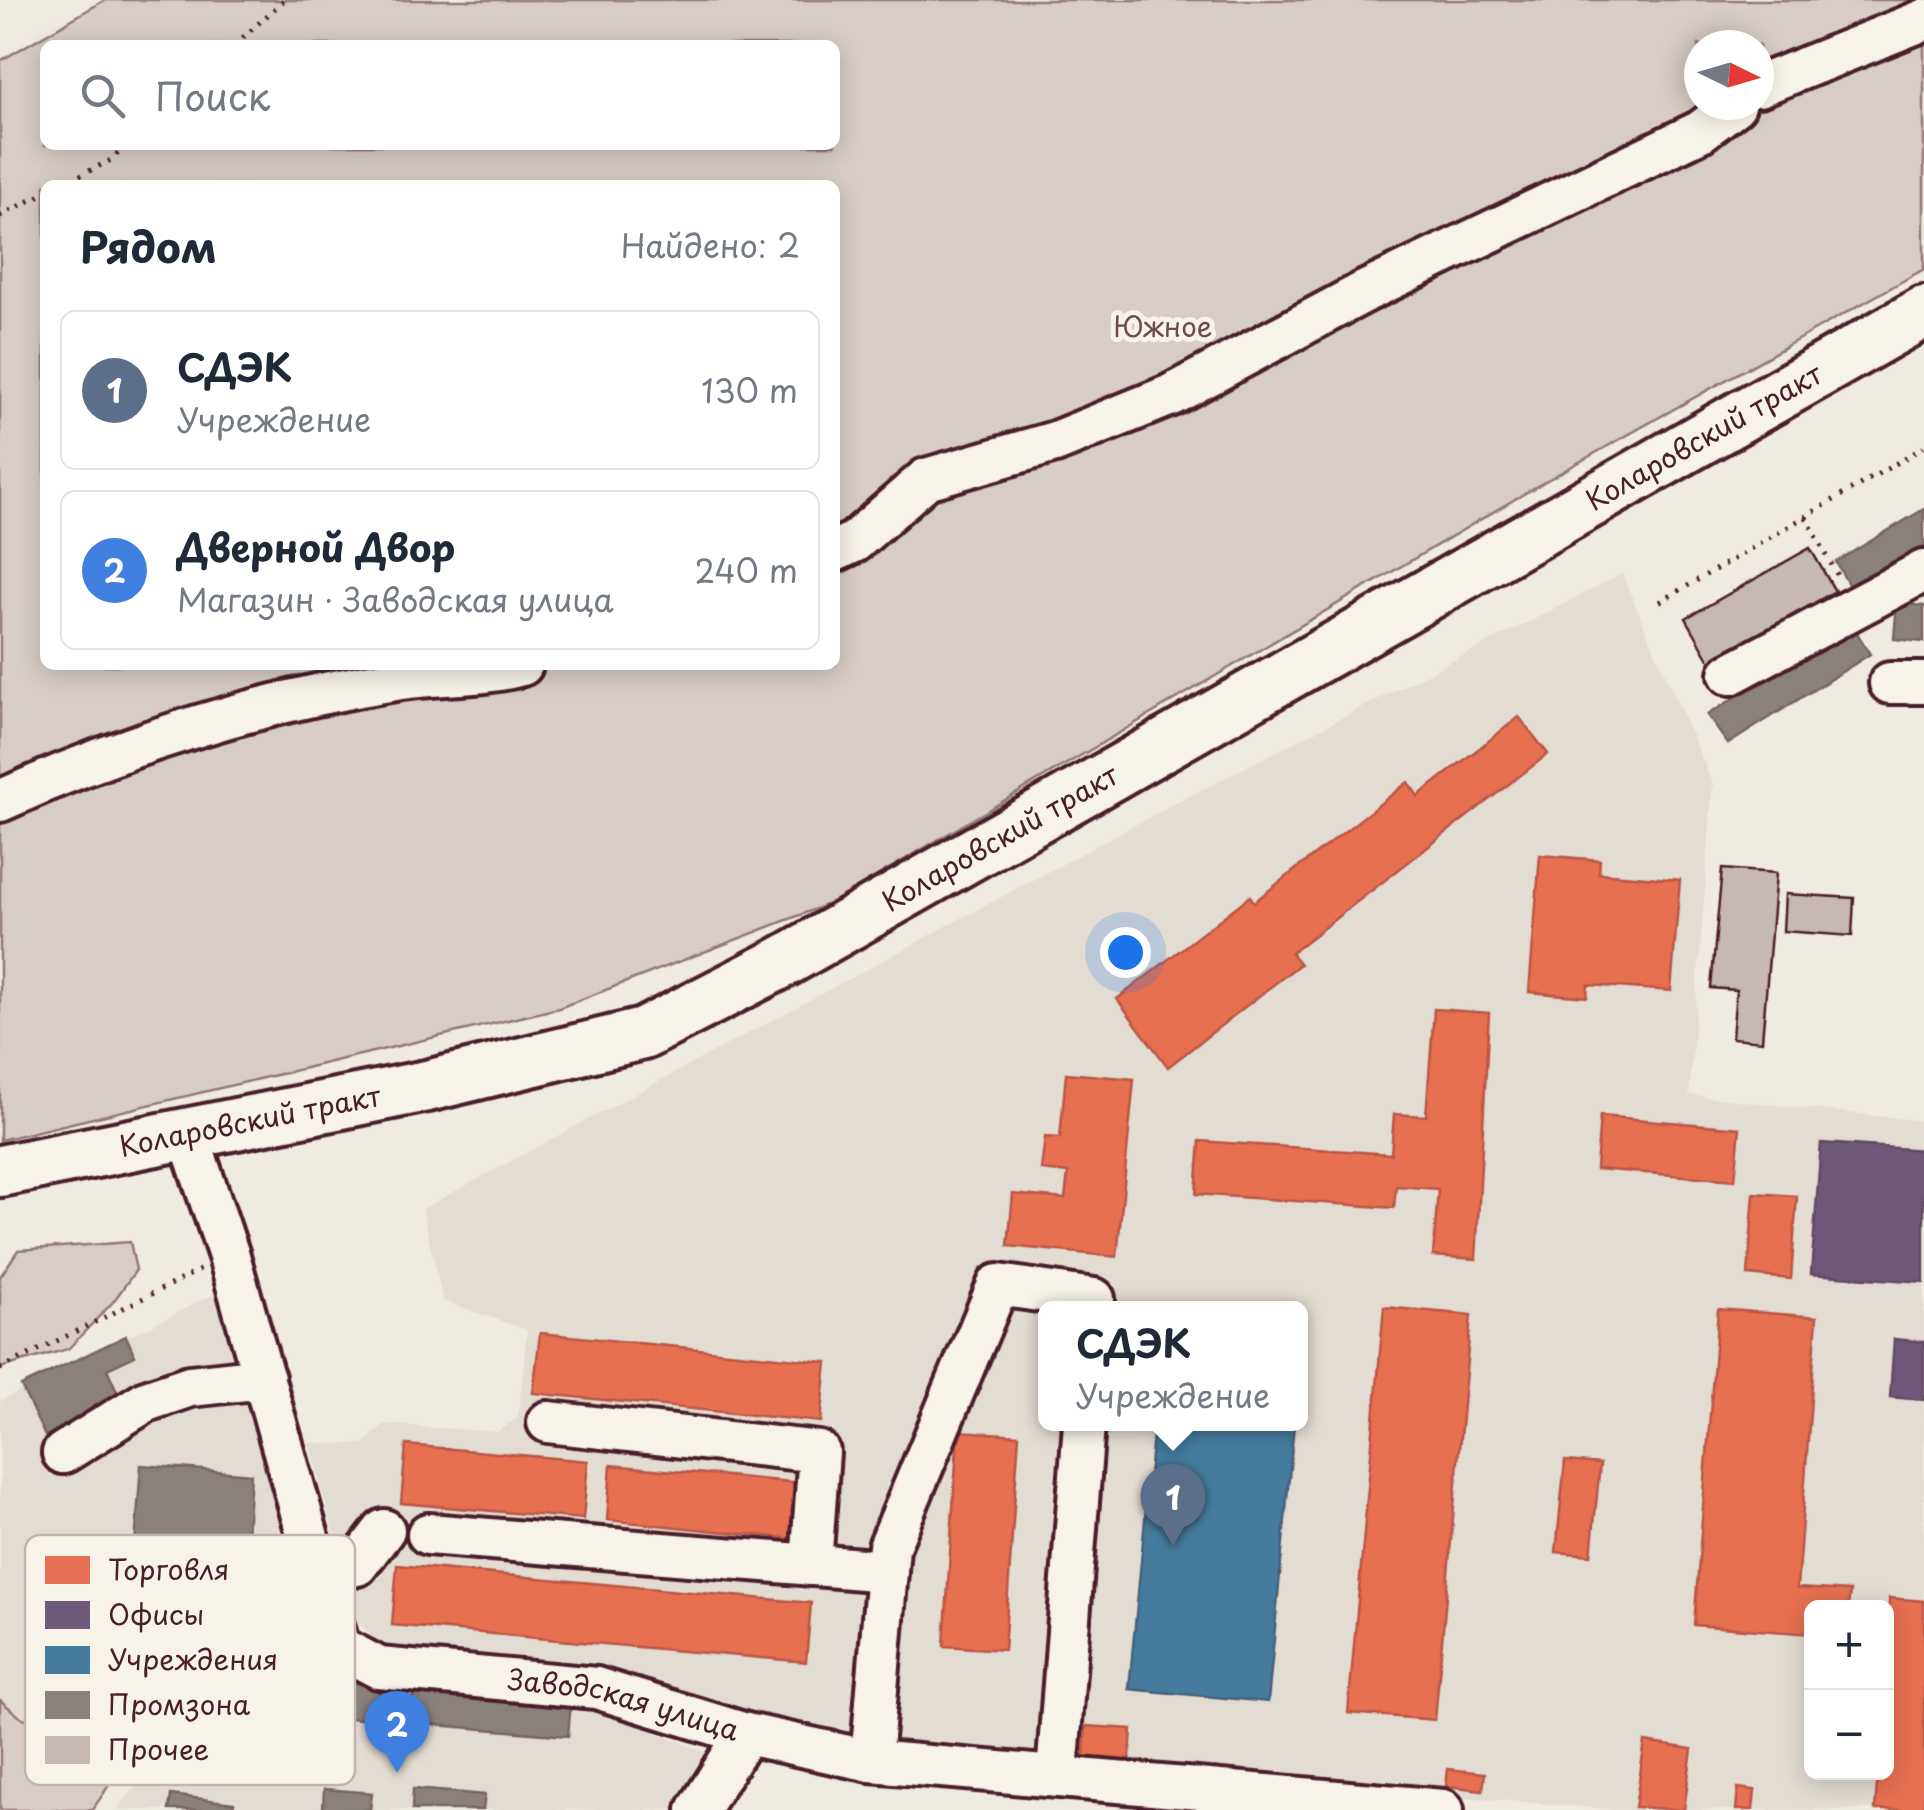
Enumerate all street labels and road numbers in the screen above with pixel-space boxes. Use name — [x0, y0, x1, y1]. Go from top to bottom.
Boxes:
street label: Коларовский тракт — [1577, 351, 1830, 520]
street label: Коларовский тракт — [873, 752, 1126, 921]
street label: Коларовский тракт — [115, 1073, 385, 1167]
street label: Заводская улица — [506, 1657, 745, 1751]

